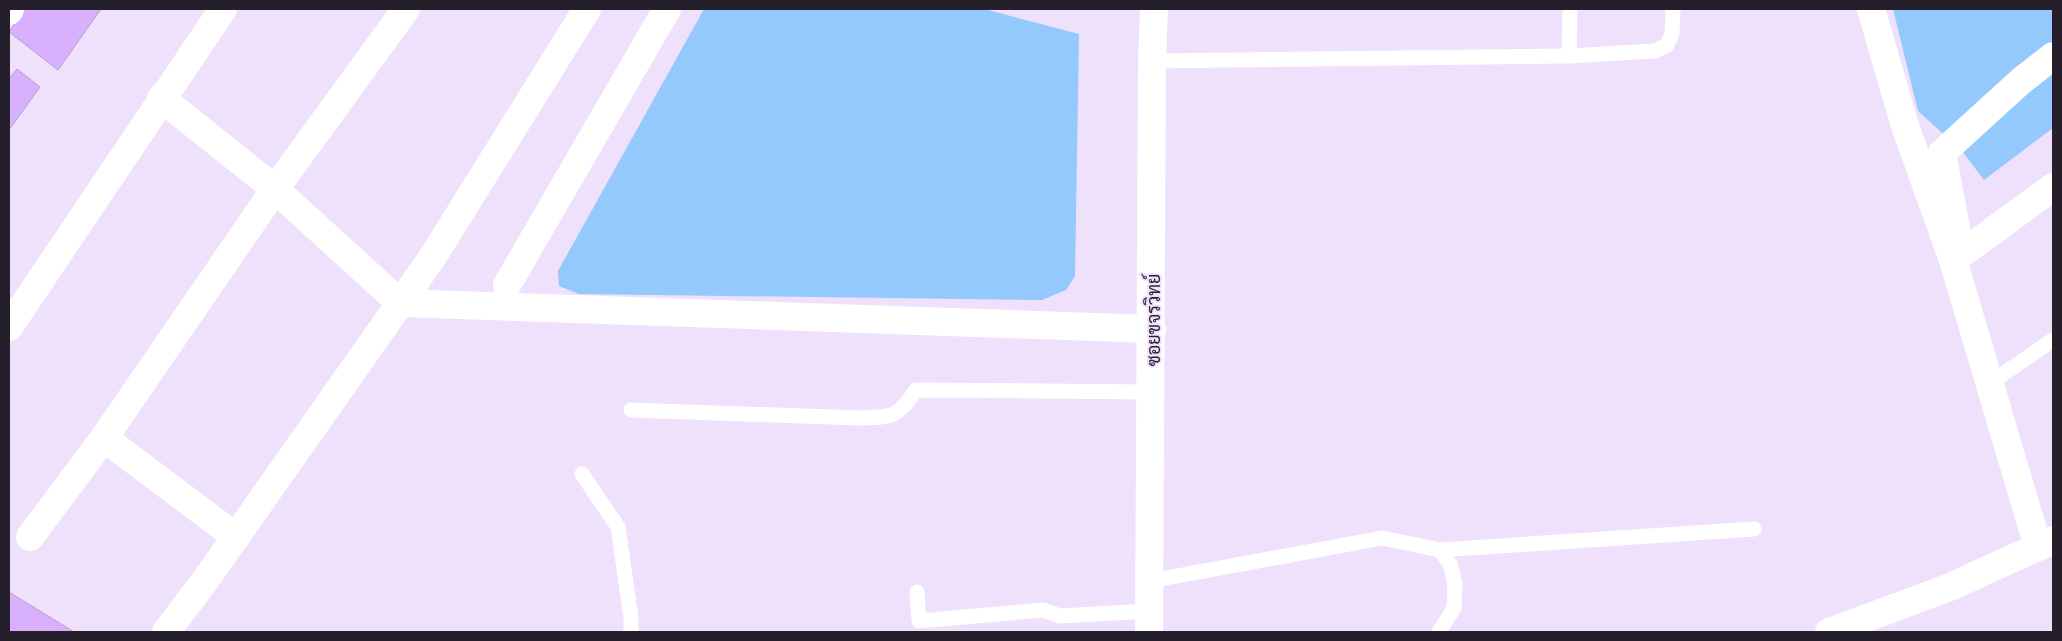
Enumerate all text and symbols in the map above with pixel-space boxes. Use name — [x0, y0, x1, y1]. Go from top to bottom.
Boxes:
street label: ซอยขจรวิทย์ — [1141, 274, 1164, 366]

